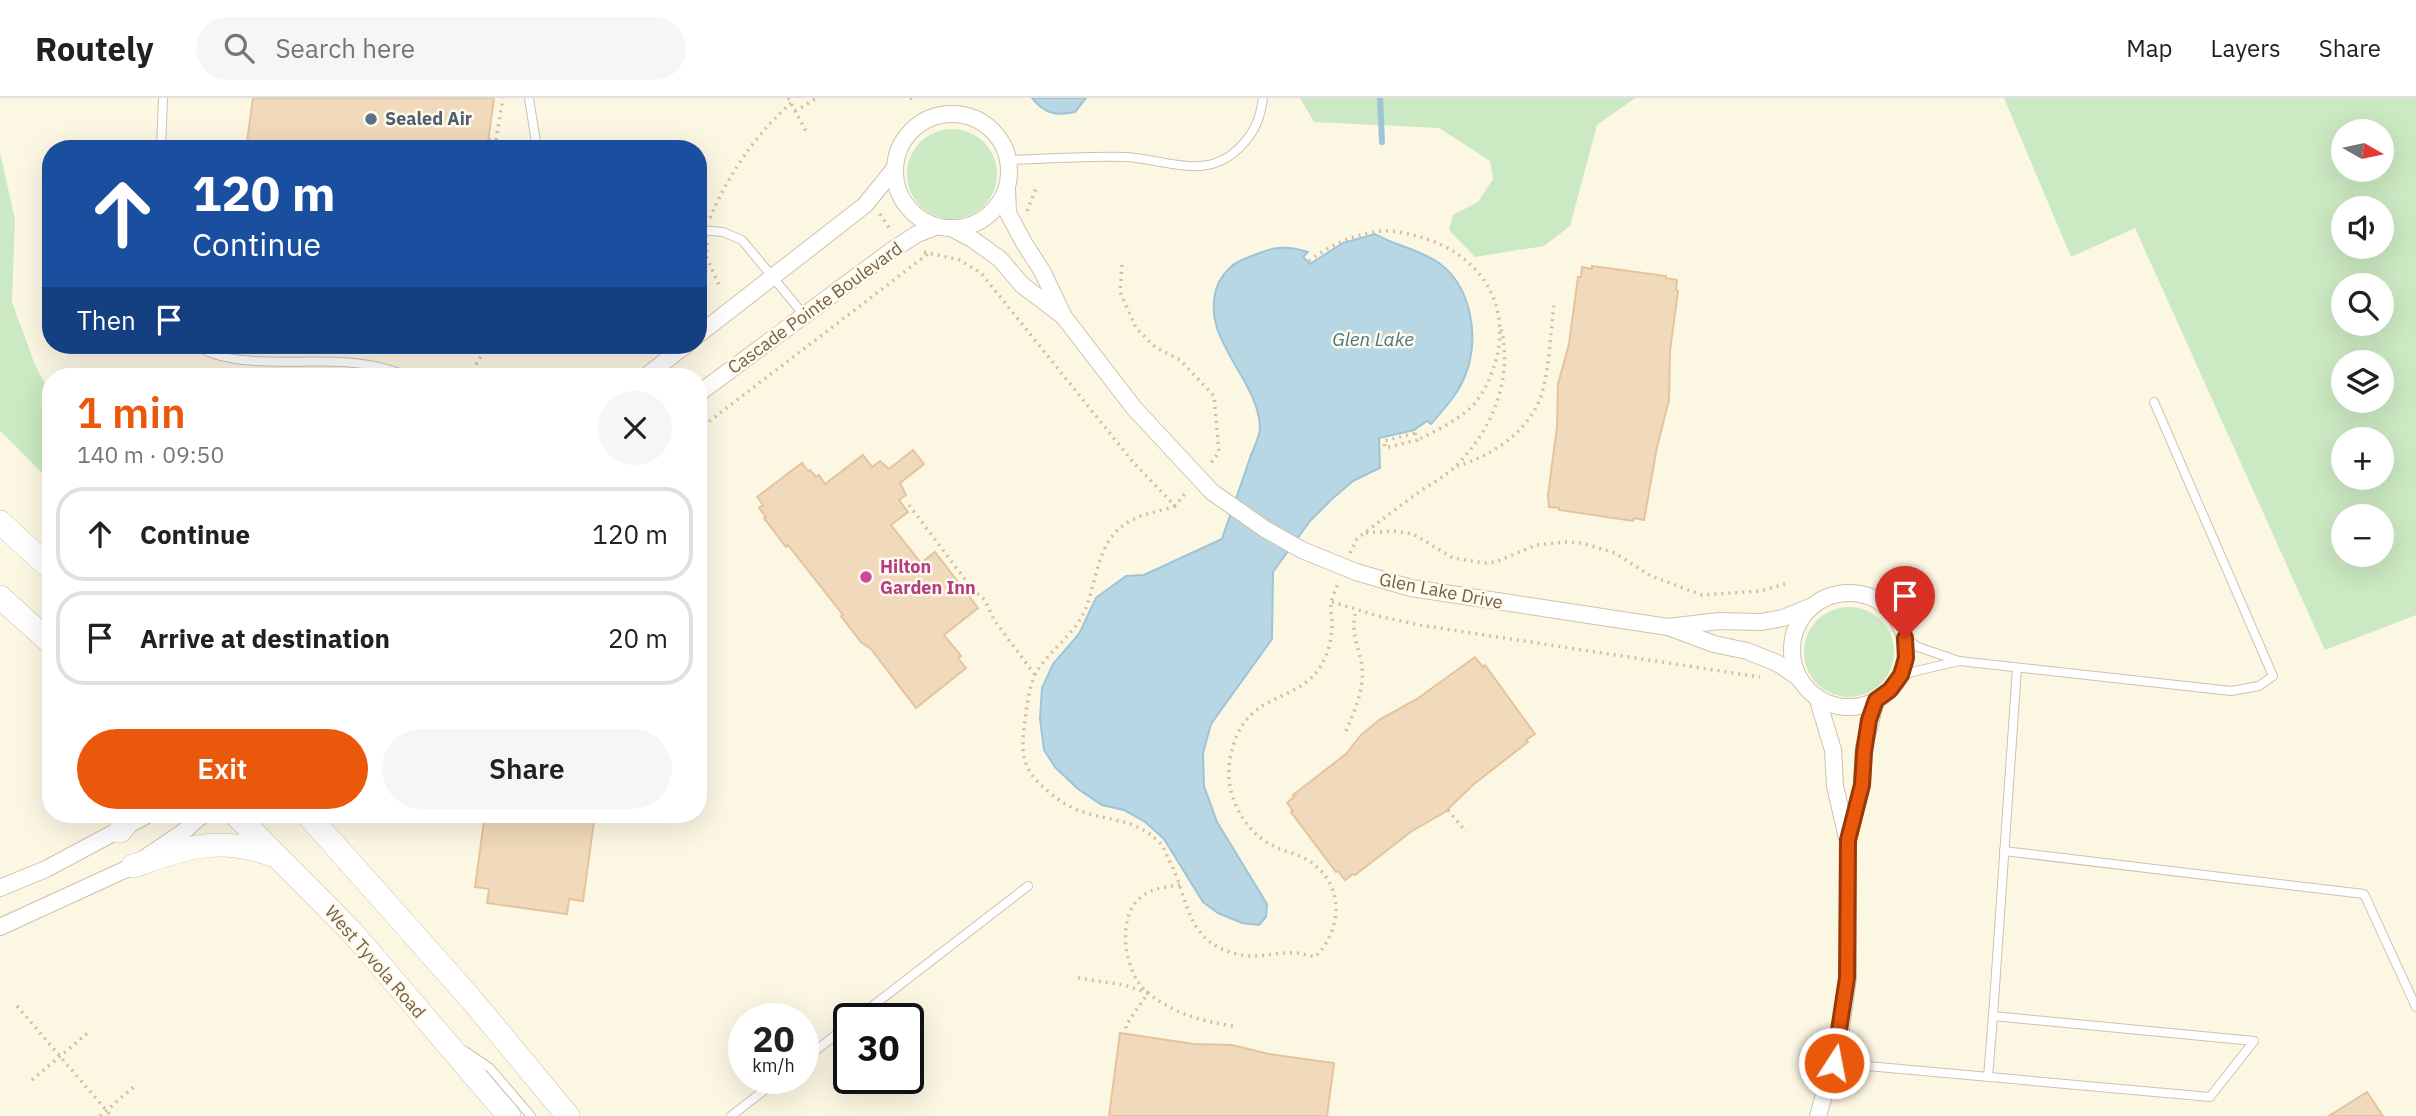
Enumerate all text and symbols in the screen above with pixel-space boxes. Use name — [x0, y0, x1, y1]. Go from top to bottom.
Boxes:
search box — [196, 17, 686, 80]
text: Routely — [35, 27, 154, 70]
icon: search — [220, 29, 258, 67]
text: Search here — [276, 31, 415, 65]
text: Map — [2126, 32, 2173, 64]
text: Layers — [2211, 32, 2281, 64]
text: Share — [2319, 32, 2381, 64]
place label: Sealed Air — [385, 107, 472, 130]
marker: Sealed Air — [363, 111, 379, 127]
north arrow — [2331, 119, 2394, 182]
map controls — [2331, 119, 2394, 567]
text: 120 m — [192, 161, 336, 224]
icon: ahead — [77, 168, 168, 259]
button: sound — [2331, 196, 2394, 259]
text: Continue — [192, 223, 321, 265]
street label: Cascade Pointe Boulevard — [723, 236, 907, 379]
button: search — [2331, 273, 2394, 336]
icon: arrive — [150, 301, 188, 339]
text: Then — [77, 303, 136, 337]
water label: Glen Lake — [1332, 327, 1414, 351]
button: layers — [2331, 350, 2394, 413]
text: 1 min — [77, 385, 186, 440]
button: close — [598, 391, 672, 465]
button: + — [2331, 427, 2394, 490]
text: 140 m · 09:50 — [77, 439, 224, 469]
button: − — [2331, 504, 2394, 567]
icon: ahead — [81, 515, 119, 553]
text: Continue — [140, 517, 250, 551]
text: 120 m — [592, 517, 668, 551]
place label: Hilton Garden Inn — [880, 555, 976, 599]
pin — [1875, 566, 1935, 638]
street label: Glen Lake Drive — [1377, 567, 1505, 614]
marker: Hilton Garden Inn — [858, 569, 874, 585]
icon: arrive — [1886, 577, 1924, 615]
icon: arrive — [81, 619, 119, 657]
text: Arrive at destination — [140, 621, 390, 655]
text: 20 m — [608, 621, 668, 655]
button: Exit — [77, 729, 368, 809]
button: Share — [382, 729, 672, 809]
street label: West Tyvola Road — [320, 900, 431, 1023]
speed limit sign: 30 — [833, 1003, 924, 1094]
text: 20 — [752, 1016, 795, 1062]
position arrow — [1797, 1026, 1871, 1100]
text: km/h — [752, 1054, 795, 1077]

